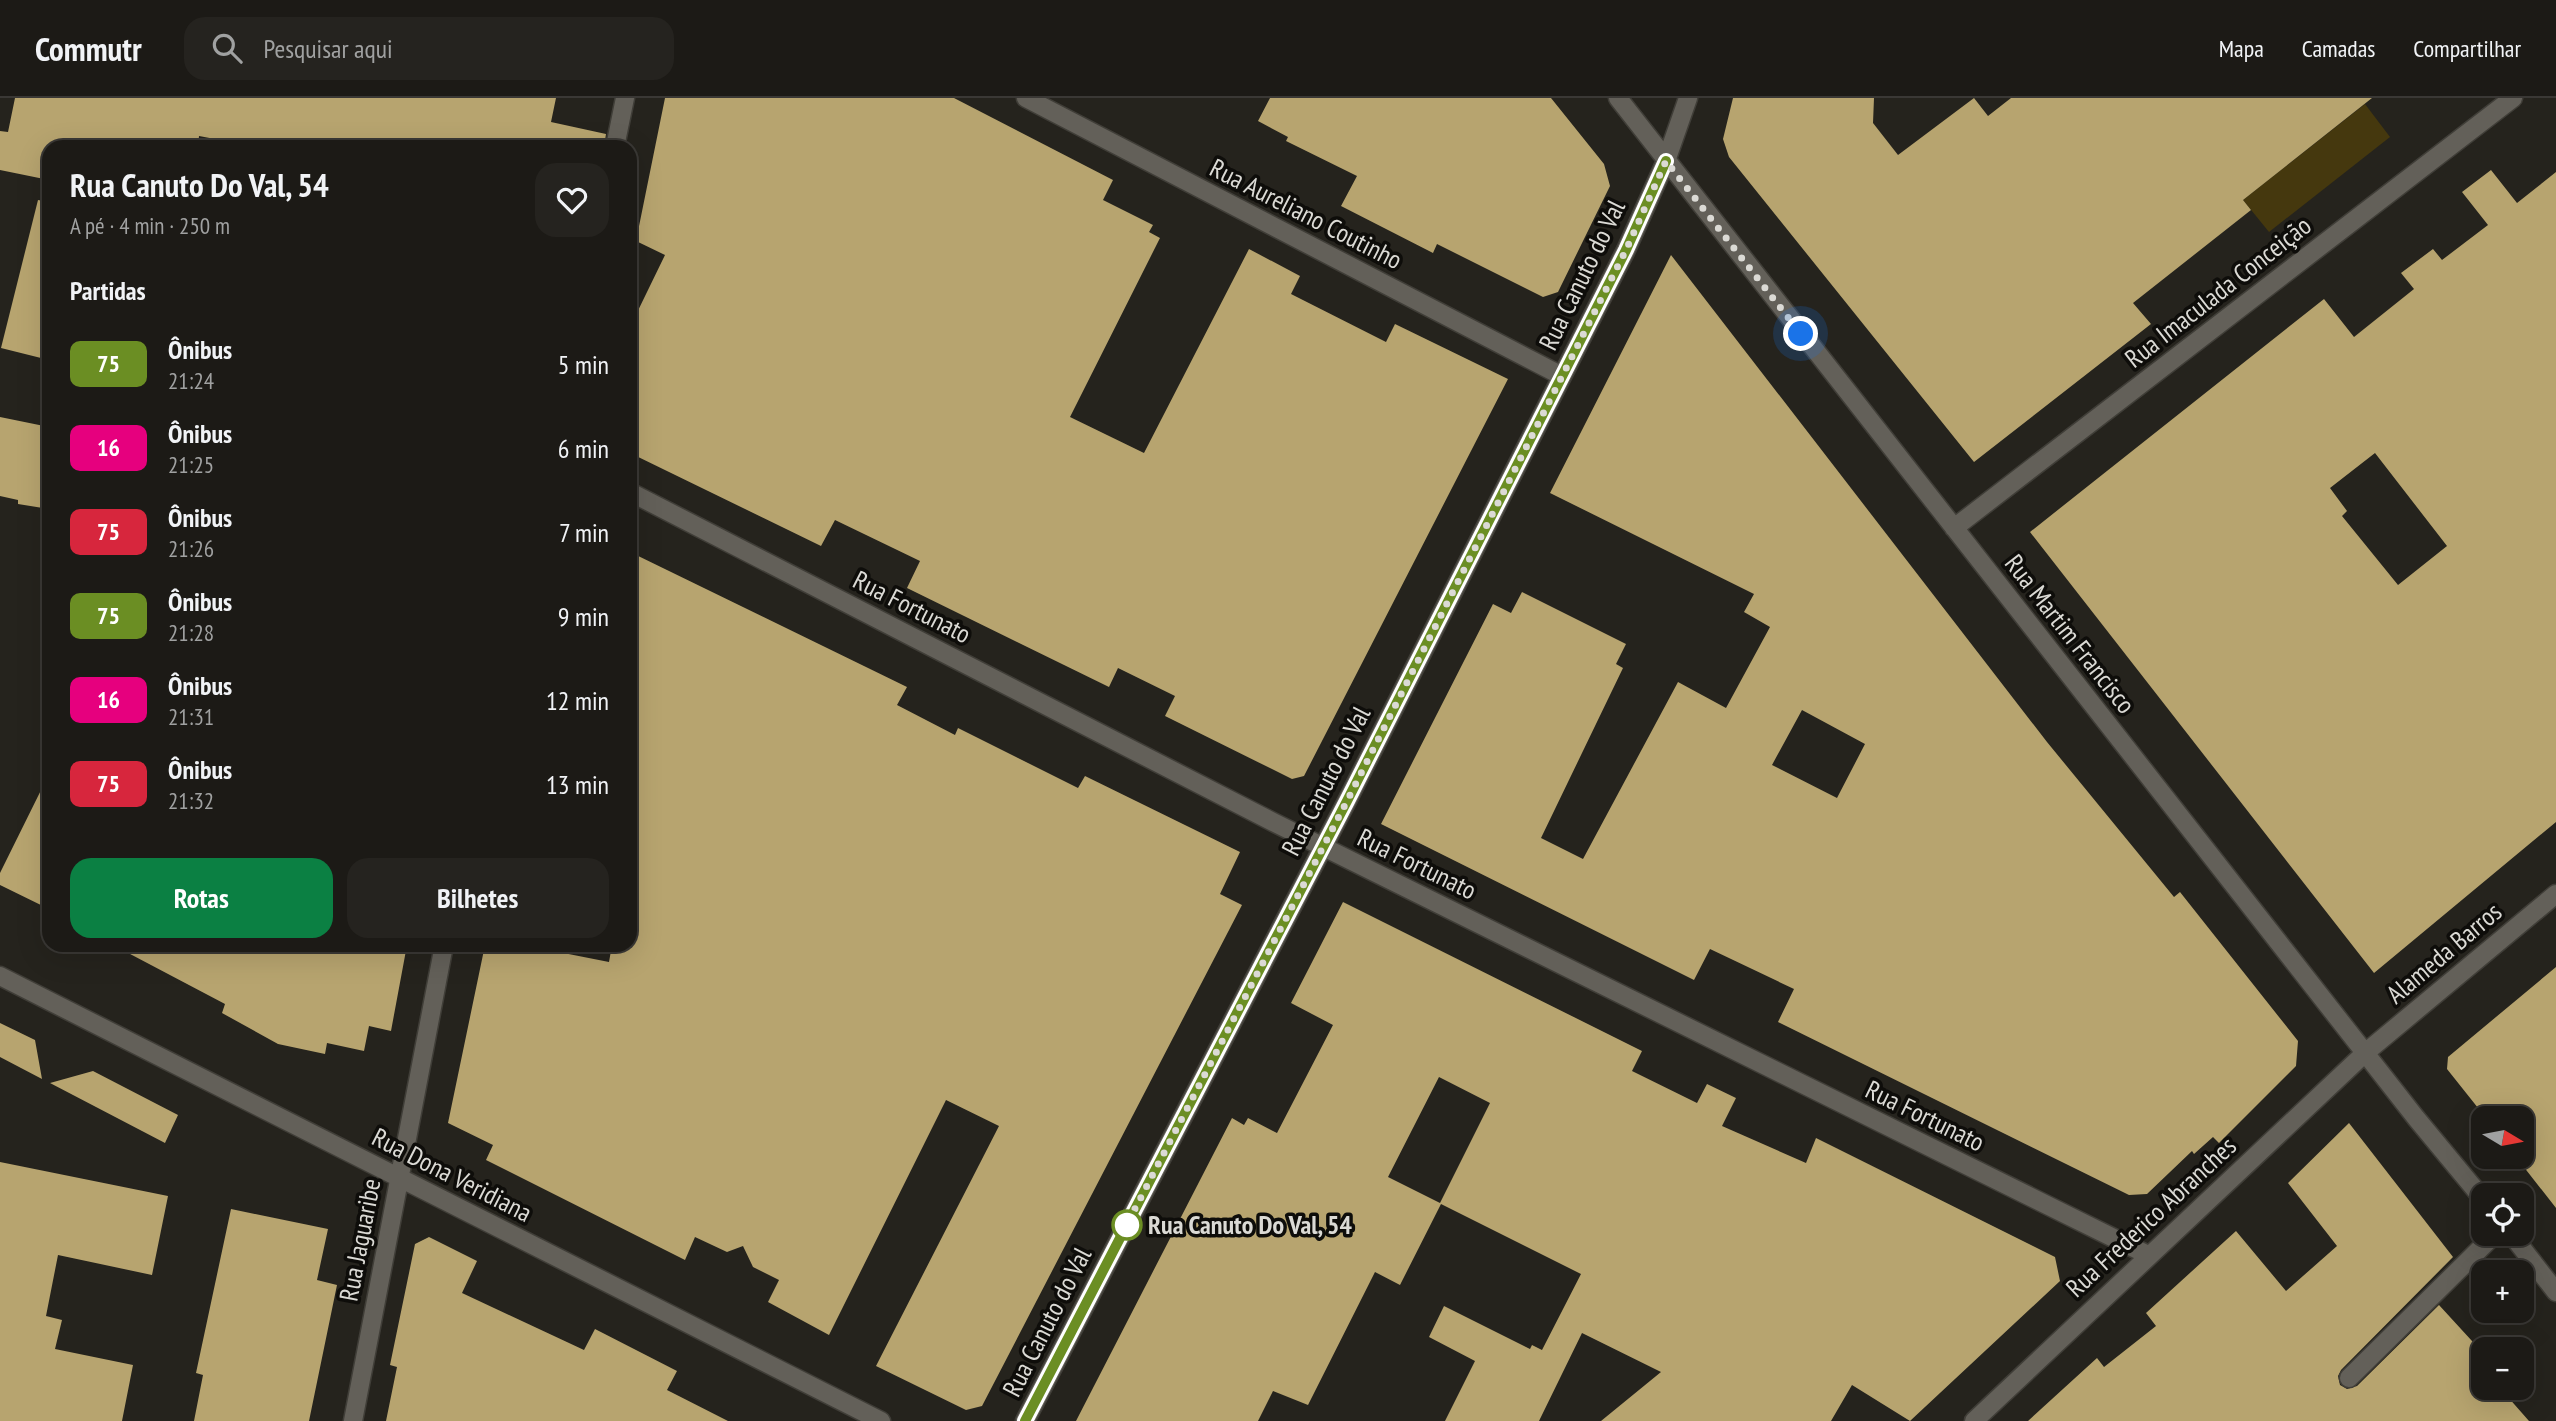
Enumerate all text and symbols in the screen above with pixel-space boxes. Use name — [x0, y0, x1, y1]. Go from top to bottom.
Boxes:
search box — [184, 17, 674, 80]
text: Commutr — [35, 27, 142, 70]
icon: search — [208, 29, 246, 67]
text: Pesquisar aqui — [264, 32, 393, 65]
text: Mapa — [2219, 33, 2264, 64]
text: Camadas — [2302, 33, 2375, 64]
text: Compartilhar — [2413, 33, 2521, 64]
street label: Rua Aureliano Coutinho — [1205, 151, 1408, 276]
text: Rua Canuto Do Val, 54 — [70, 163, 329, 206]
button: heart — [535, 163, 609, 237]
street label: Rua Canuto do Val — [1531, 194, 1632, 355]
street label: Rua Imaculada Conceição — [2118, 209, 2317, 375]
text: A pé · 4 min · 250 m — [70, 211, 230, 240]
text: Partidas — [70, 274, 146, 307]
your location — [1783, 316, 1818, 351]
text: Ônibus — [168, 333, 232, 366]
text: 75 — [97, 348, 120, 379]
text: 5 min — [558, 348, 609, 381]
text: 21:24 — [168, 366, 214, 395]
text: Ônibus — [168, 417, 232, 450]
text: 16 — [97, 432, 120, 463]
text: 6 min — [558, 432, 609, 465]
text: 21:25 — [168, 450, 214, 479]
text: Ônibus — [168, 501, 232, 534]
text: 75 — [97, 516, 120, 547]
text: 7 min — [559, 516, 609, 549]
text: 21:26 — [168, 534, 214, 563]
street label: Rua Martim Francisco — [1998, 547, 2143, 720]
street label: Rua Fortunato — [848, 563, 977, 650]
text: Ônibus — [168, 585, 232, 618]
text: 75 — [97, 600, 120, 631]
text: 9 min — [558, 600, 609, 633]
text: 21:28 — [168, 618, 214, 647]
text: Ônibus — [168, 669, 232, 702]
text: 16 — [97, 684, 120, 715]
text: 12 min — [546, 684, 609, 717]
street label: Rua Canuto do Val — [1274, 701, 1377, 861]
text: 21:31 — [168, 702, 214, 731]
text: Ônibus — [168, 753, 232, 786]
text: 75 — [97, 768, 120, 799]
text: 13 min — [546, 768, 609, 801]
text: 21:32 — [168, 786, 214, 815]
street label: Rua Fortunato — [1353, 821, 1482, 906]
button: Rotas — [70, 858, 333, 938]
button: Bilhetes — [347, 858, 609, 938]
street label: Alameda Barros — [2379, 895, 2508, 1010]
street label: Rua Fortunato — [1861, 1073, 1990, 1158]
north arrow — [2471, 1106, 2534, 1169]
map controls — [2471, 1106, 2534, 1400]
street label: Rua Dona Veridiana — [367, 1120, 538, 1229]
street label: Rua Frederico Abranches — [2059, 1129, 2243, 1304]
street label: Rua Jaguaribe — [331, 1176, 388, 1304]
button: locate — [2471, 1183, 2534, 1246]
place label: Rua Canuto Do Val, 54 — [1148, 1208, 1352, 1241]
marker: Rua Canuto Do Val, 54 — [1112, 1210, 1142, 1240]
street label: Rua Canuto do Val — [995, 1242, 1098, 1402]
button: + — [2471, 1260, 2534, 1323]
button: − — [2471, 1337, 2534, 1400]

